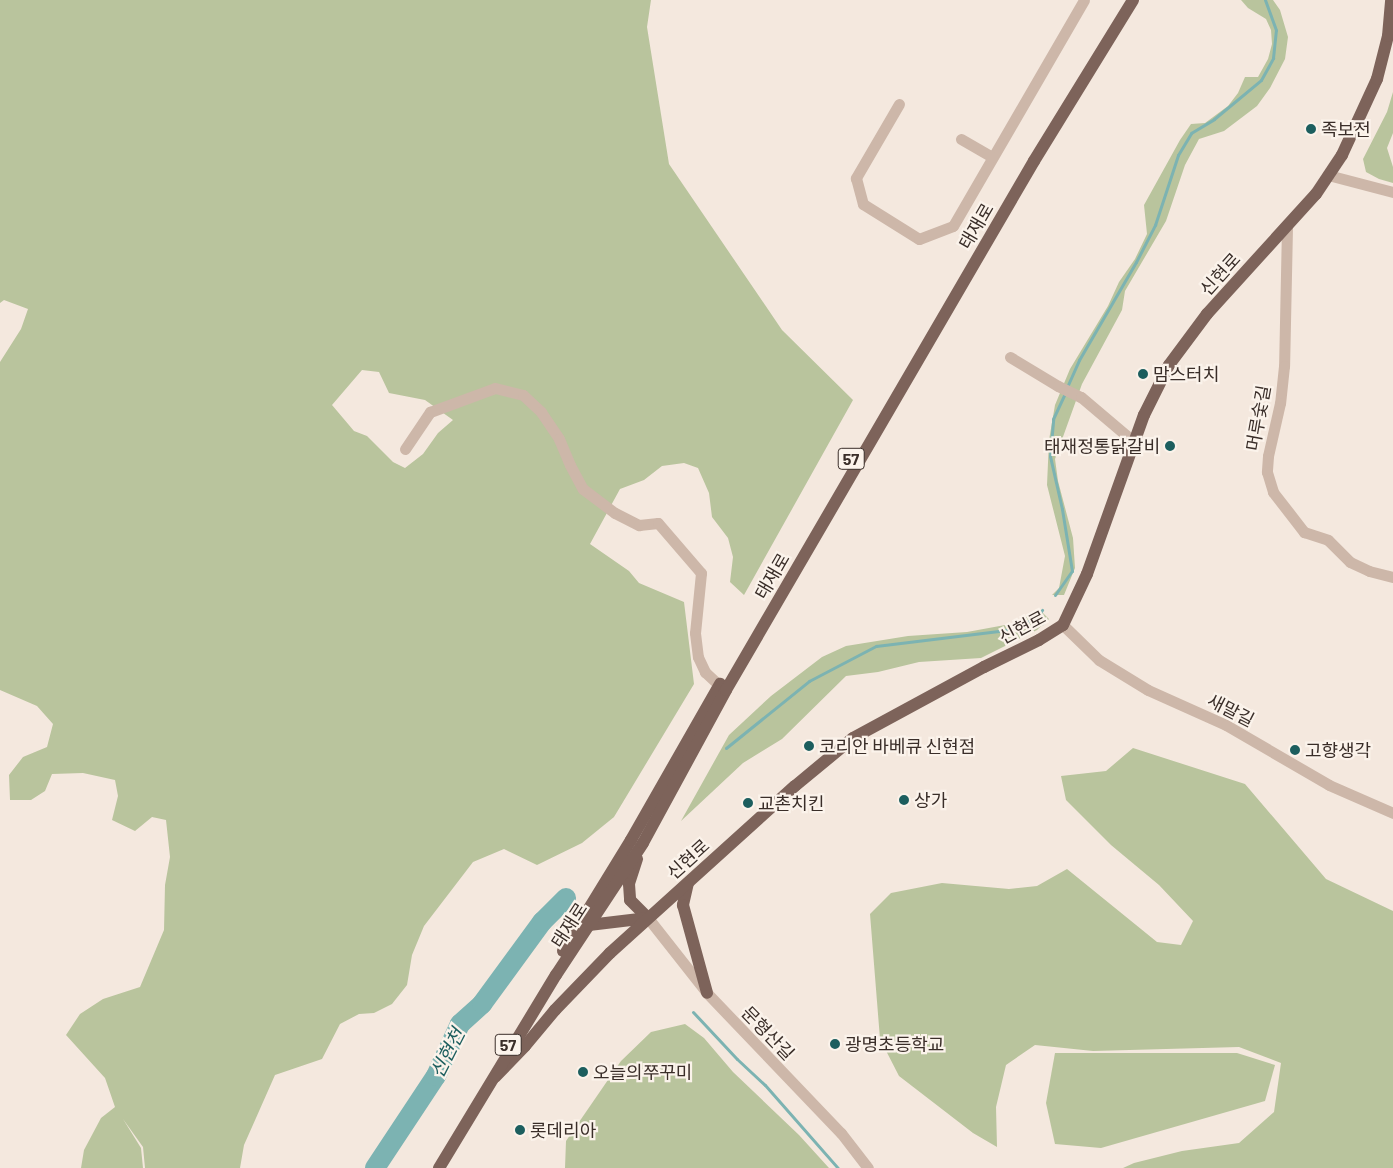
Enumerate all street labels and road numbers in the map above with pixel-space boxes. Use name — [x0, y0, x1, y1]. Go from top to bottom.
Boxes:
street label: 태재로 — [954, 199, 998, 253]
street label: 신현로 — [1195, 248, 1245, 300]
street label: 머루숯길 — [1242, 384, 1274, 452]
road number: 57 — [837, 446, 865, 472]
street label: 태재로 — [750, 549, 794, 603]
street label: 신현로 — [995, 606, 1049, 648]
street label: 새말길 — [1204, 689, 1258, 731]
street label: 신현로 — [662, 834, 714, 884]
street label: 태재로 — [546, 898, 592, 952]
street label: 문형산길 — [737, 1002, 799, 1064]
road number: 57 — [494, 1032, 522, 1058]

